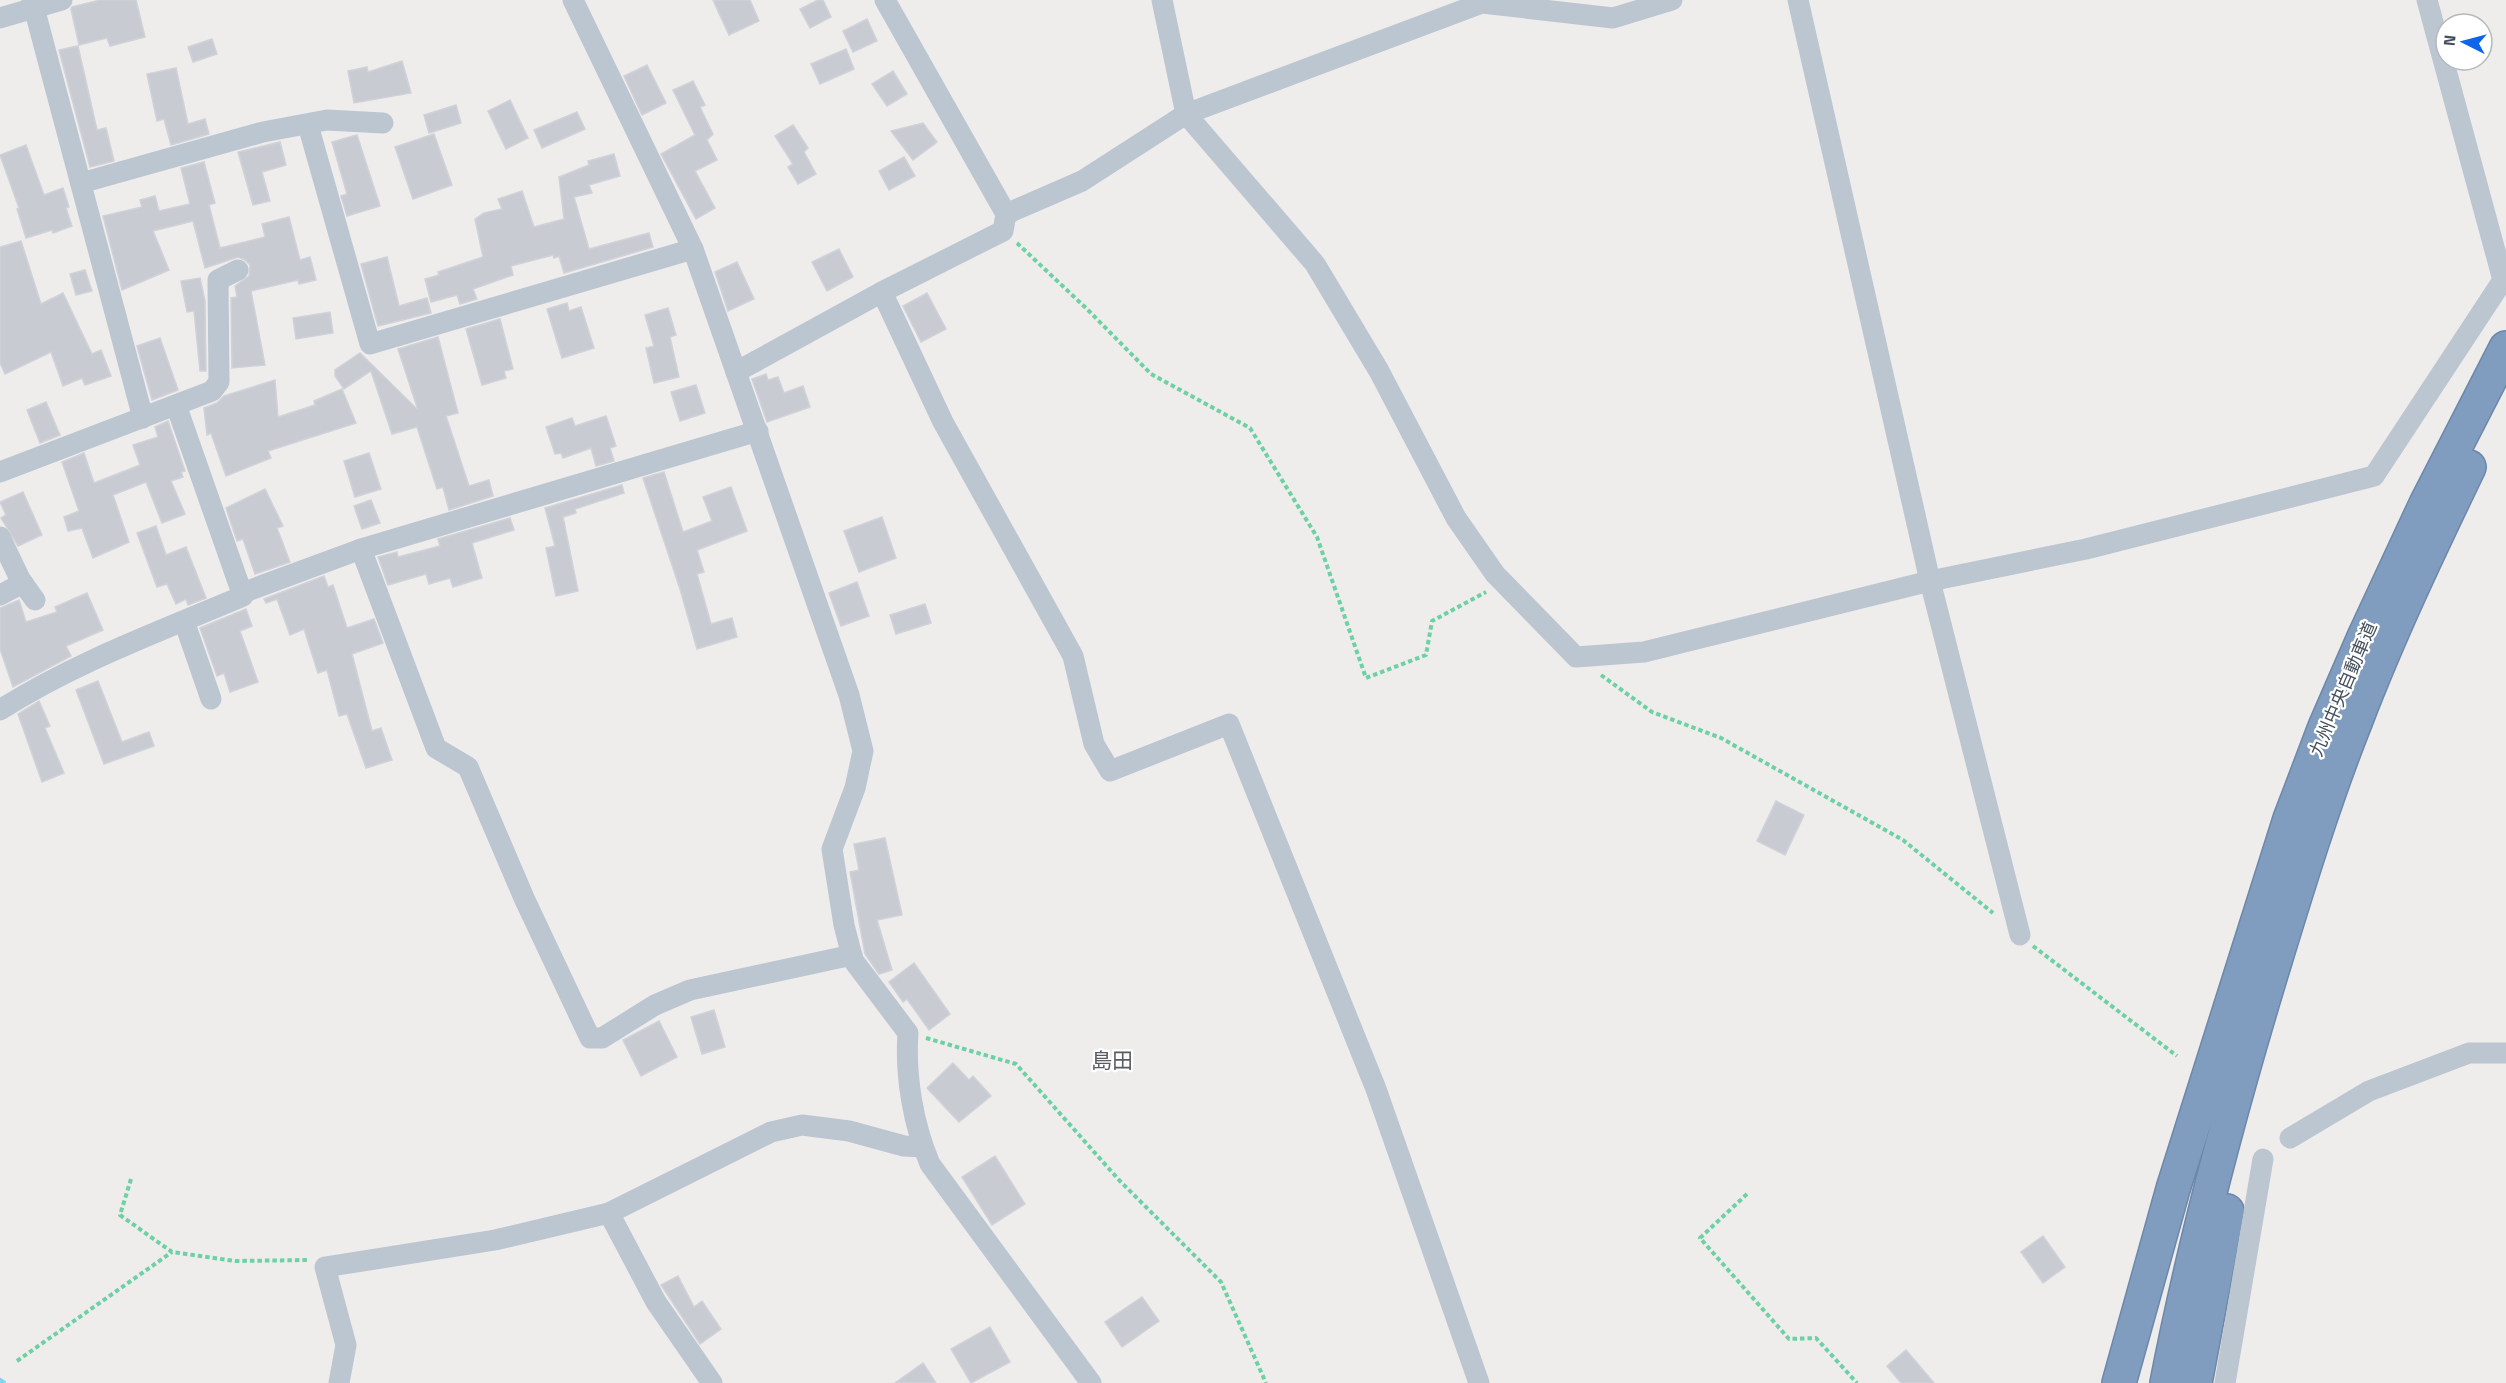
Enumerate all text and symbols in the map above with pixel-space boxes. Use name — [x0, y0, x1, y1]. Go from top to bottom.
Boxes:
north arrow — [2434, 12, 2494, 72]
text: N — [2437, 34, 2462, 47]
street label: 九州中央自動車道 — [2302, 617, 2384, 761]
district label: 島田 — [1091, 1044, 1133, 1076]

